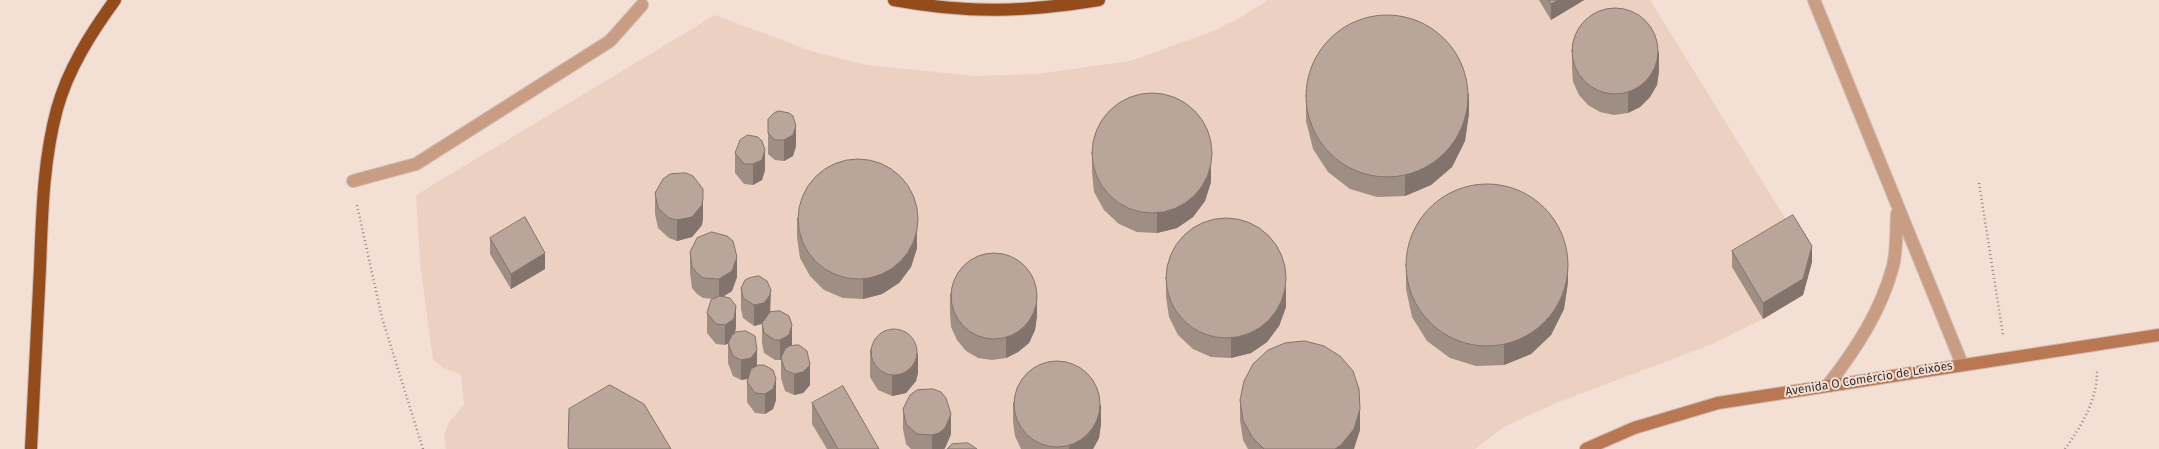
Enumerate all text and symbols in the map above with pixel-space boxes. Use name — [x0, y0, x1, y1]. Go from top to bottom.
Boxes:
street label: Avenida O Comércio de Leixões — [1784, 359, 1954, 399]

